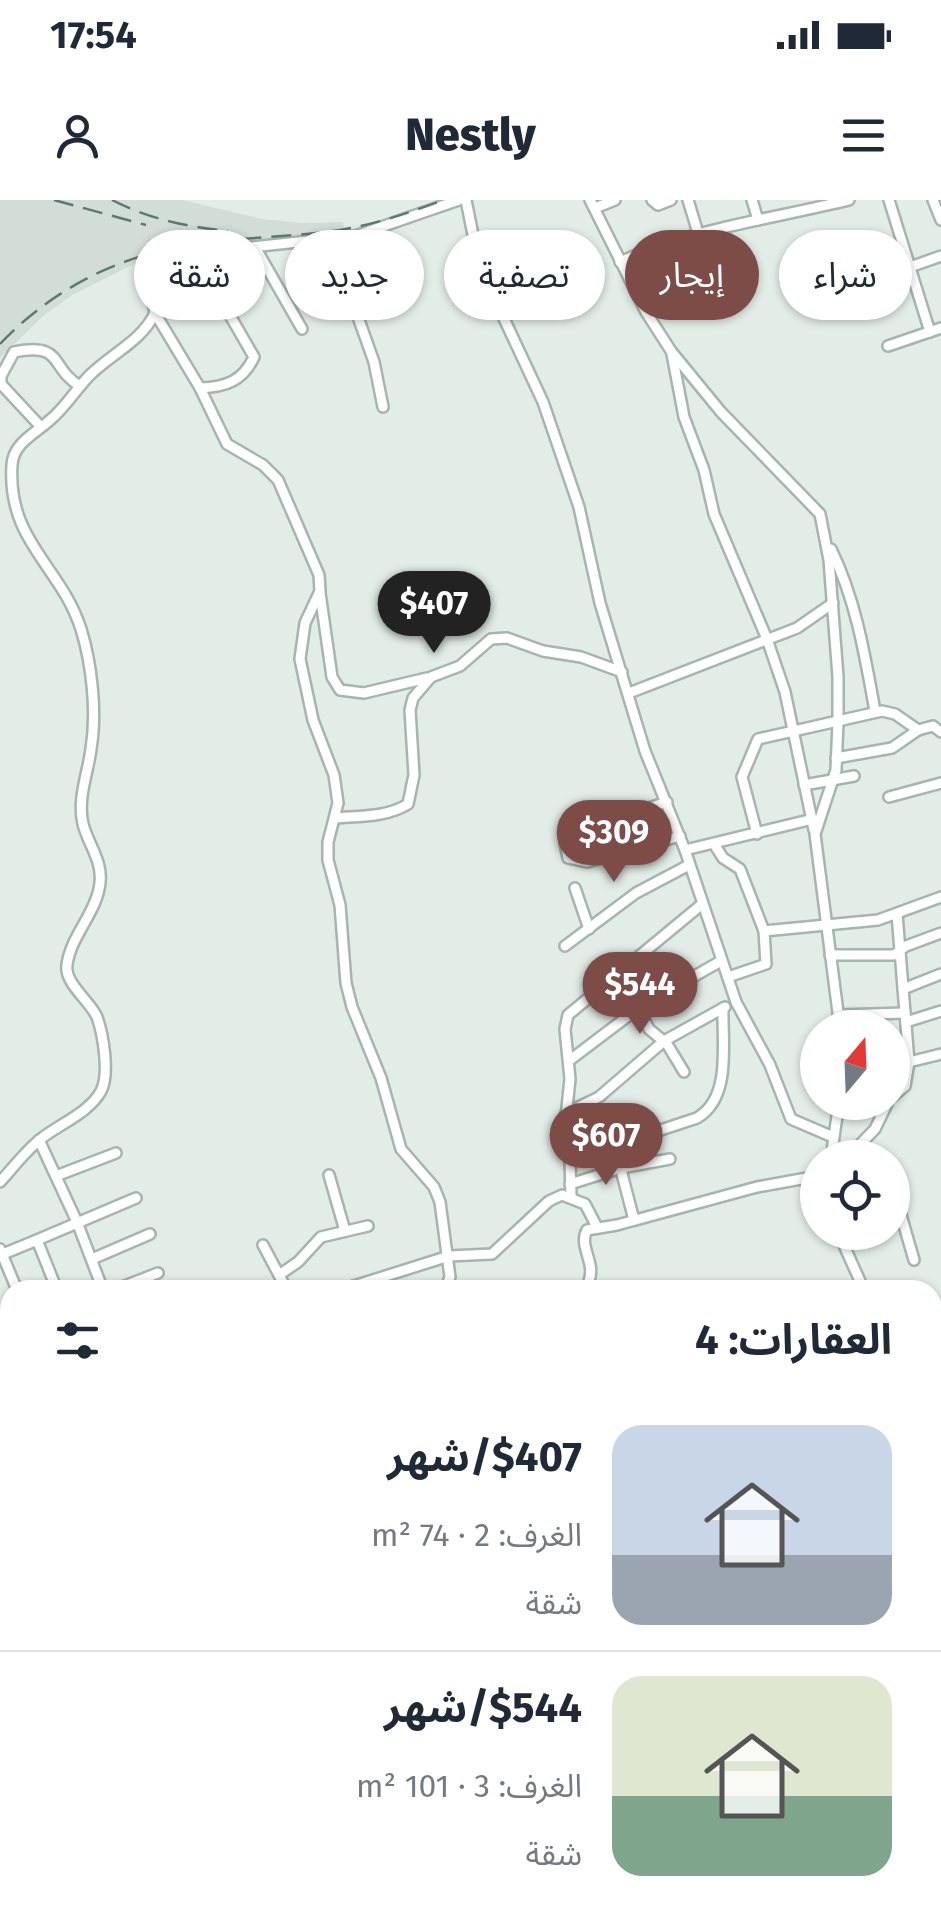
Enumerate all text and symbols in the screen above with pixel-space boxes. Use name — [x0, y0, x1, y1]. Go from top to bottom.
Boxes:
text: 17:54 — [50, 12, 137, 58]
icon: person — [50, 108, 105, 163]
text: Nestly — [405, 108, 536, 162]
icon: menu — [836, 108, 891, 163]
chip: شقة — [134, 230, 265, 320]
chip: جديد — [285, 230, 424, 320]
chip: تصفية — [444, 230, 605, 320]
chip: إيجار — [625, 230, 759, 320]
chip: شراء — [779, 230, 912, 320]
pin: $407 — [375, 571, 493, 656]
text: $407 — [400, 584, 468, 622]
pin: $309 — [555, 800, 673, 885]
text: $309 — [579, 813, 649, 851]
pin: $544 — [581, 952, 699, 1037]
text: $544 — [605, 965, 675, 1003]
north arrow — [800, 1010, 910, 1120]
map controls — [800, 1010, 910, 1250]
pin: $607 — [547, 1103, 665, 1188]
text: $607 — [572, 1116, 640, 1154]
button: locate — [800, 1140, 910, 1250]
icon: filters — [50, 1313, 105, 1368]
text: العقارات: 4 — [695, 1315, 892, 1365]
text: $407/شهر — [387, 1432, 582, 1482]
icon: home — [692, 1465, 812, 1585]
text: الغرف: 2 · 74 m² — [371, 1516, 582, 1554]
text: شقة — [526, 1584, 582, 1622]
text: $544/شهر — [384, 1683, 582, 1733]
icon: home — [692, 1716, 812, 1836]
text: الغرف: 3 · 101 m² — [356, 1767, 582, 1805]
text: شقة — [526, 1835, 582, 1873]

